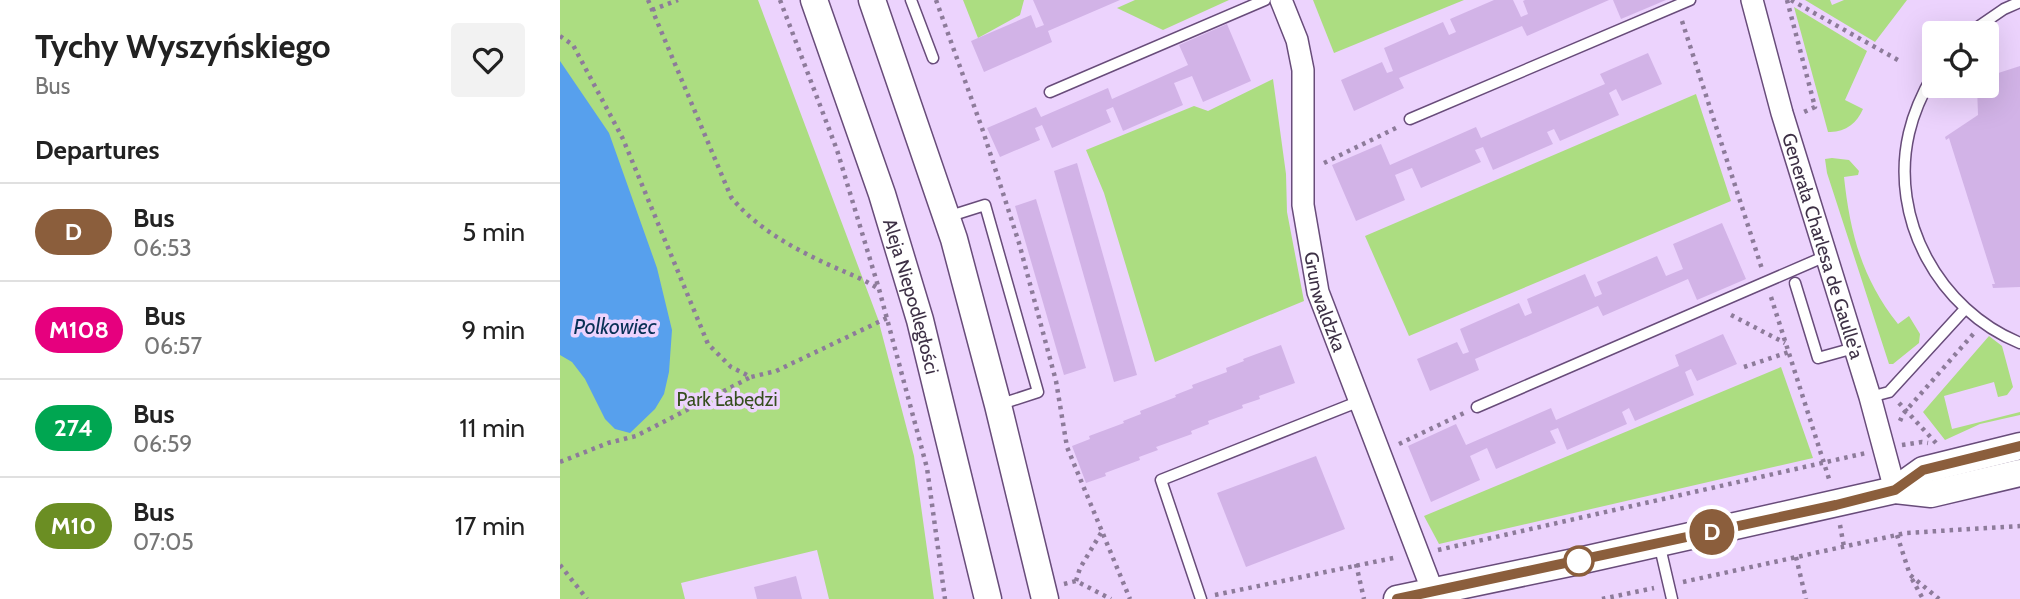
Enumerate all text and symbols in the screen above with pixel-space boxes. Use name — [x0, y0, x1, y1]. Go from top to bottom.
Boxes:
map controls — [1922, 21, 1999, 98]
button: locate — [1922, 21, 1999, 98]
button: heart — [451, 23, 525, 97]
text: Tychy Wyszyńskiego — [35, 26, 331, 66]
text: Bus — [35, 72, 70, 100]
street label: Generała Charlesa de Gaulle'a — [1777, 130, 1868, 362]
text: Departures — [35, 134, 159, 166]
text: Bus — [133, 202, 174, 234]
text: 5 min — [462, 216, 525, 248]
street label: Aleja Niepodległości — [878, 216, 944, 376]
text: D — [65, 217, 82, 246]
text: 06:53 — [133, 234, 192, 262]
street label: Grunwaldzka — [1299, 250, 1351, 355]
text: Bus — [144, 300, 186, 332]
text: 9 min — [462, 314, 525, 346]
water label: Polkowiec — [574, 314, 657, 339]
text: M108 — [49, 315, 109, 344]
text: 06:57 — [144, 332, 202, 360]
park label: Park Łabędzi — [677, 388, 777, 411]
text: Bus — [133, 398, 174, 430]
text: 11 min — [459, 412, 525, 444]
text: 274 — [54, 413, 93, 442]
text: 06:59 — [133, 430, 192, 458]
text: Bus — [133, 496, 174, 528]
line badge: D — [1689, 509, 1735, 555]
text: 17 min — [455, 510, 525, 542]
text: M10 — [51, 511, 96, 540]
text: D — [1703, 517, 1721, 546]
text: 07:05 — [133, 528, 194, 556]
unlabelled marker — [1564, 546, 1594, 576]

